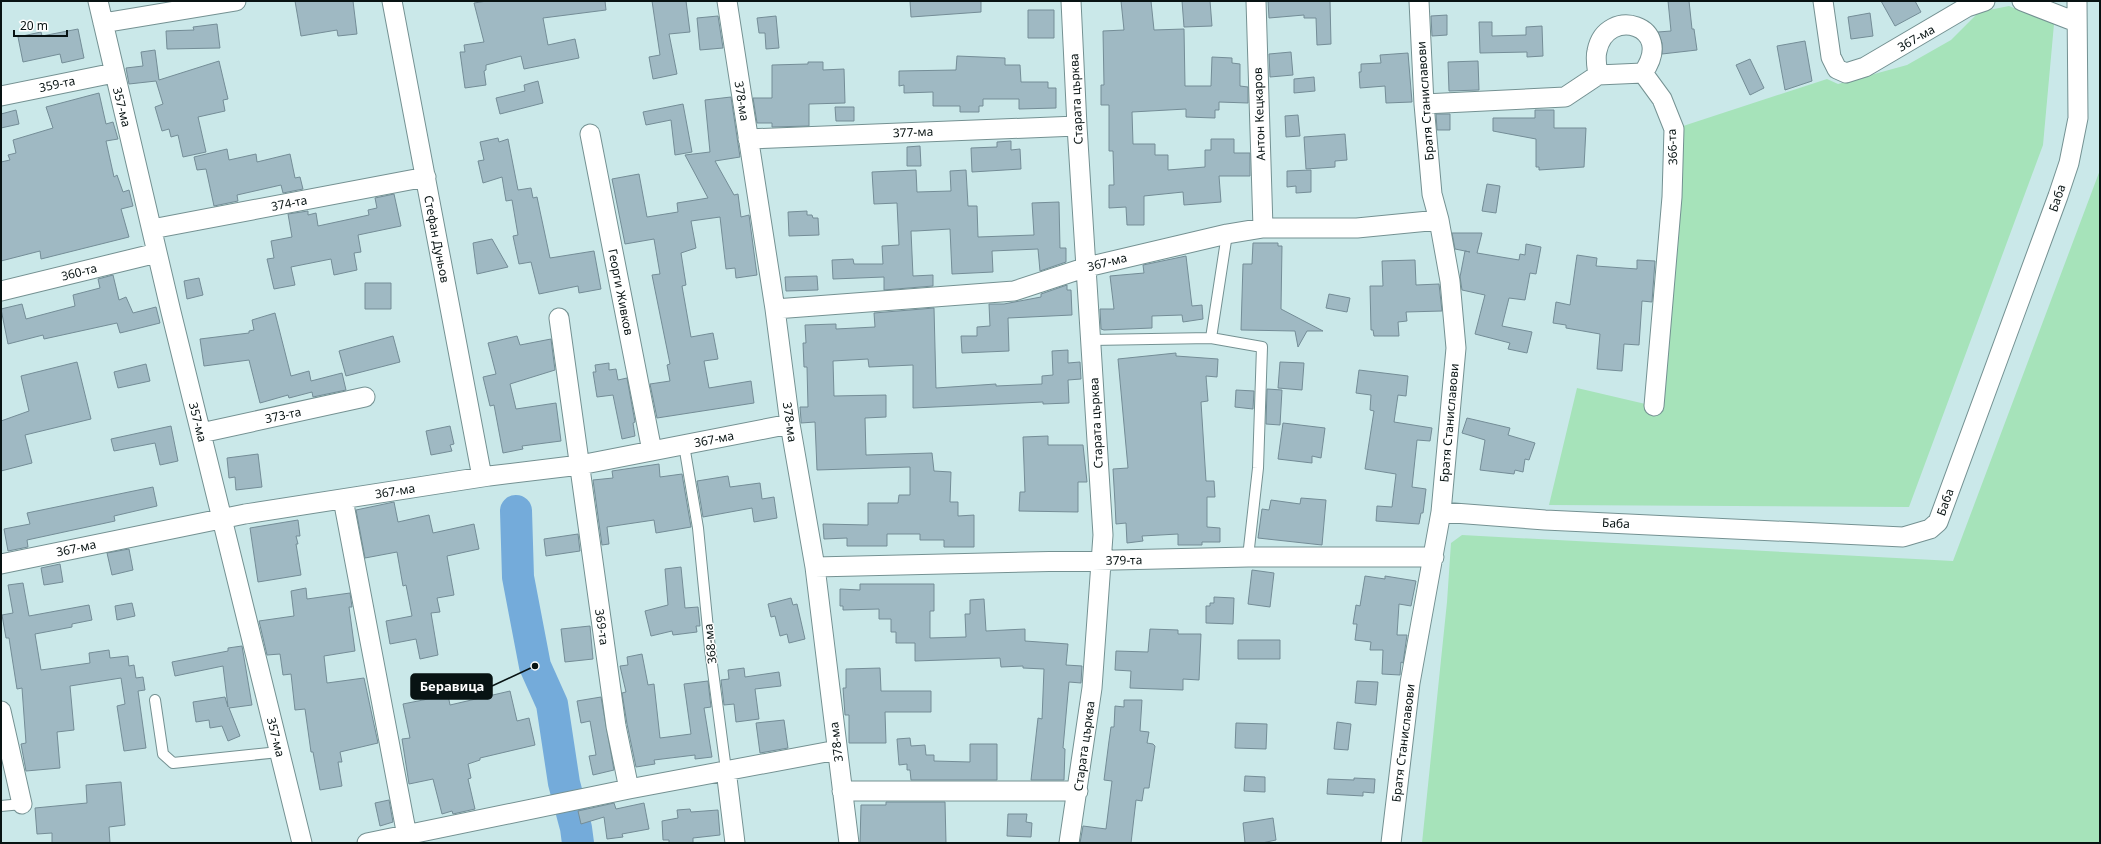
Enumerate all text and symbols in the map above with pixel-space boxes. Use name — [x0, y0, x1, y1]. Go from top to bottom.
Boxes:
scale bar — [14, 12, 67, 38]
text: 20 m — [20, 17, 48, 34]
street label: 367-ма — [1894, 21, 1938, 55]
street label: Братя Станиславови — [1412, 41, 1438, 161]
street label: Старата църква — [1065, 53, 1087, 145]
street label: Антон Кецкаров — [1249, 67, 1269, 161]
street label: 359-та — [37, 72, 77, 96]
street label: 378-ма — [730, 80, 754, 122]
street label: 357-ма — [109, 85, 135, 129]
street label: 377-ма — [893, 123, 933, 141]
street label: 366-та — [1663, 128, 1681, 166]
street label: Баба — [2044, 182, 2070, 214]
street label: 374-та — [269, 191, 309, 215]
street label: Стефан Дуньов — [420, 194, 454, 284]
street label: Георги Живков — [604, 247, 638, 337]
street label: 367-ма — [1085, 249, 1129, 275]
street label: 360-та — [59, 259, 99, 285]
street label: Братя Станиславови — [1435, 363, 1463, 483]
street label: Старата църква — [1085, 377, 1107, 469]
street label: 357-ма — [185, 400, 211, 444]
street label: 378-ма — [779, 401, 801, 443]
street label: 373-та — [263, 403, 303, 427]
street label: 367-ма — [693, 427, 735, 451]
street label: 367-ма — [374, 479, 416, 503]
street label: Баба — [1932, 486, 1958, 518]
street label: Баба — [1602, 514, 1630, 532]
street label: 367-ма — [54, 535, 98, 561]
street label: 379-та — [1106, 551, 1142, 569]
street label: 369-та — [591, 608, 613, 646]
street label: 368-ма — [699, 623, 721, 665]
callout: Беравица — [411, 674, 492, 699]
text: Беравица — [420, 677, 484, 695]
street label: Братя Станиславови — [1387, 683, 1419, 803]
street label: Старата църква — [1069, 700, 1099, 792]
street label: 357-ма — [263, 715, 289, 759]
street label: 378-ма — [825, 721, 847, 763]

